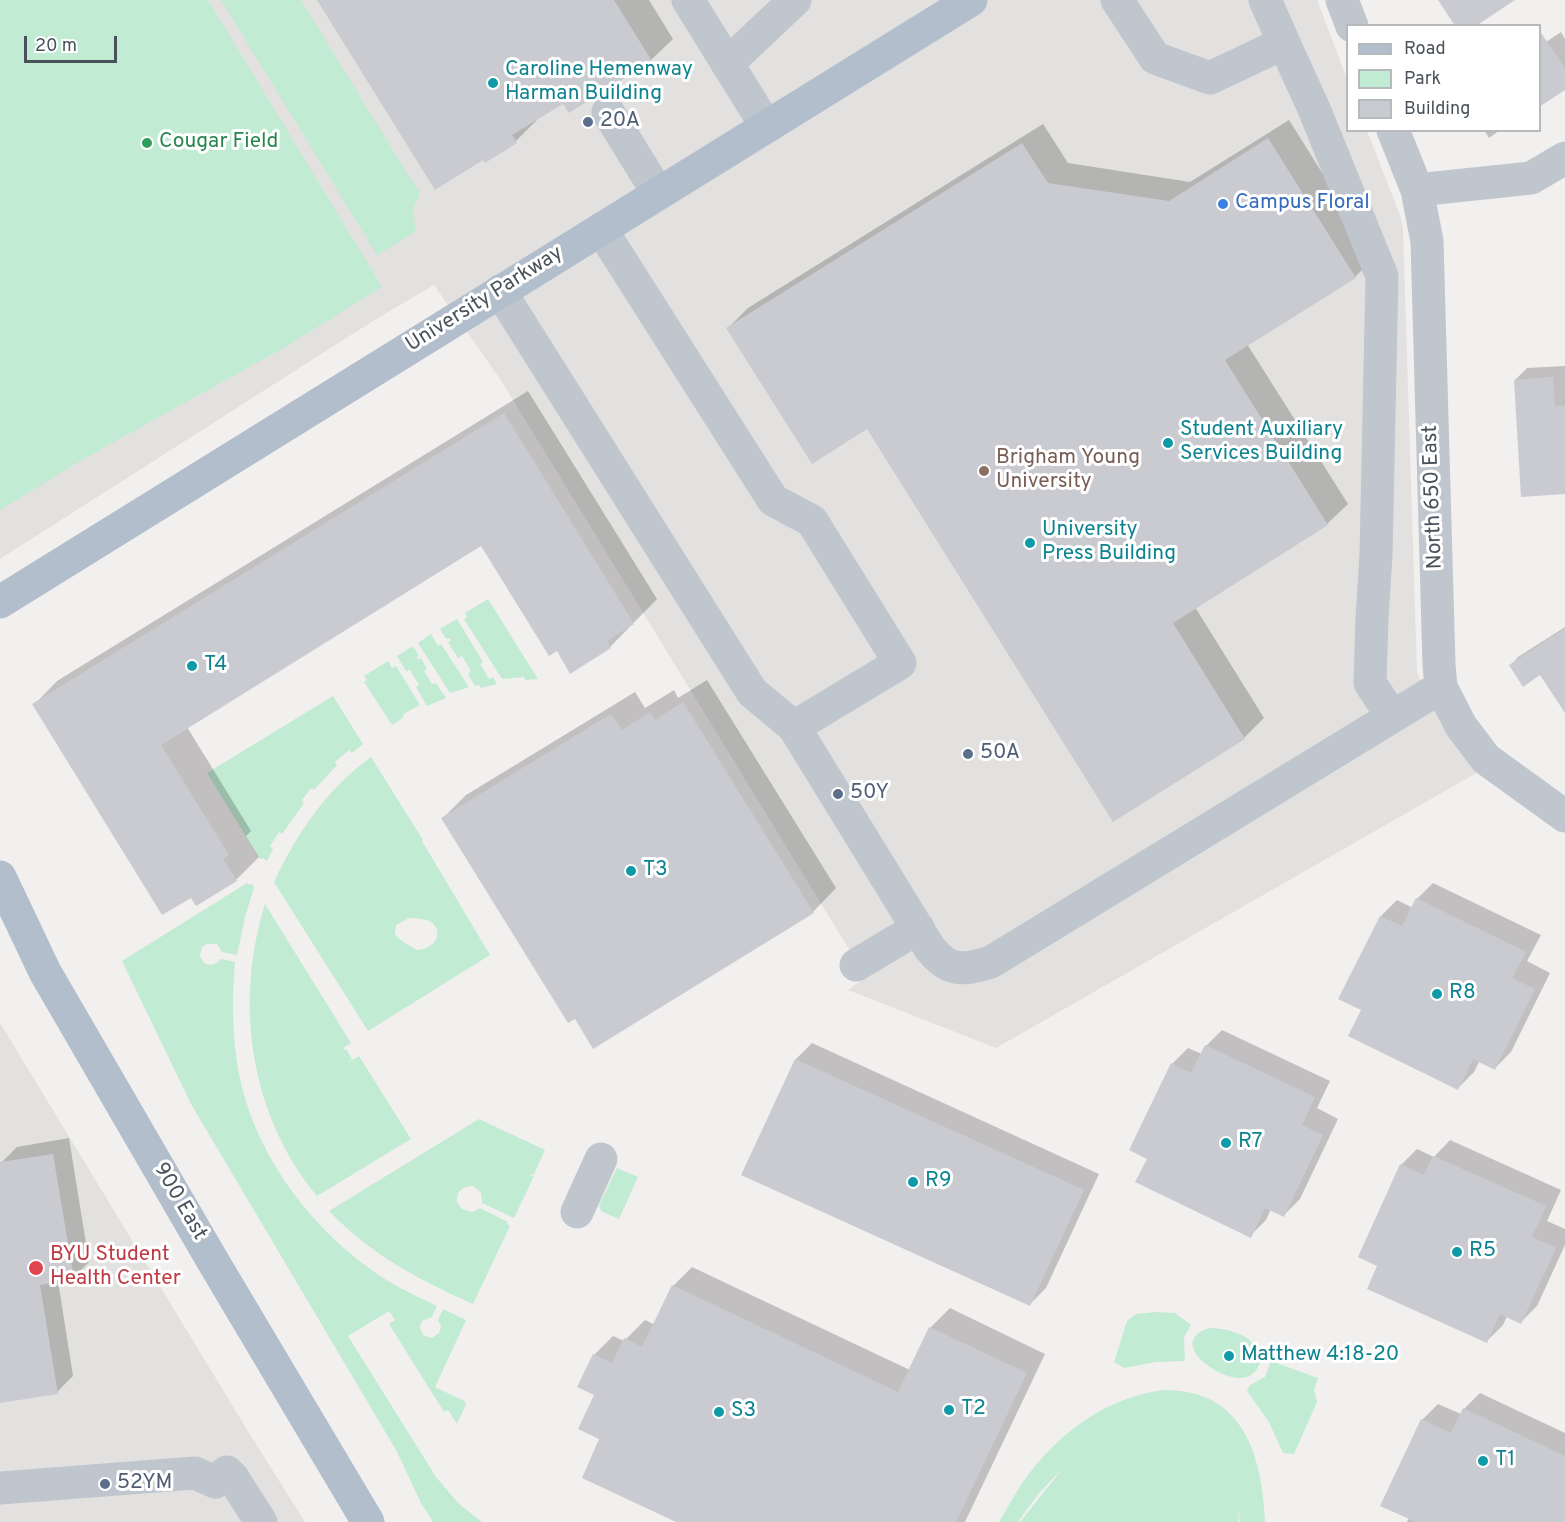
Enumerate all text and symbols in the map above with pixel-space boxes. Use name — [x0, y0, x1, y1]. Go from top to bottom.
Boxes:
scale bar — [27, 24, 120, 62]
legend — [1346, 24, 1541, 132]
text: 20 m — [35, 35, 77, 58]
text: Road — [1404, 38, 1446, 61]
place label: Caroline Hemenway Harman Building — [505, 58, 693, 108]
text: Park — [1404, 68, 1441, 91]
marker: Caroline Hemenway Harman Building — [486, 76, 500, 90]
text: Building — [1404, 98, 1470, 121]
place label: 20A — [600, 109, 640, 135]
marker: 20A — [581, 115, 595, 129]
place label: Cougar Field — [159, 130, 278, 156]
marker: Cougar Field — [140, 136, 154, 150]
place label: Campus Floral — [1235, 191, 1370, 217]
marker: Campus Floral — [1216, 197, 1230, 211]
street label: University Parkway — [402, 241, 568, 359]
place label: Student Auxiliary Services Building — [1180, 418, 1343, 468]
street label: North 650 East — [1419, 424, 1449, 570]
marker: Student Auxiliary Services Building — [1161, 436, 1175, 450]
place label: Brigham Young University — [996, 446, 1140, 496]
marker: Brigham Young University — [977, 464, 991, 478]
place label: University Press Building — [1042, 518, 1176, 568]
marker: University Press Building — [1023, 536, 1037, 550]
place label: T4 — [204, 653, 227, 679]
marker: T4 — [185, 659, 199, 673]
place label: 50A — [980, 741, 1020, 767]
marker: 50A — [961, 747, 975, 761]
place label: 50Y — [850, 781, 889, 807]
marker: 50Y — [831, 787, 845, 801]
place label: T3 — [643, 858, 668, 884]
marker: T3 — [624, 864, 638, 878]
place label: R8 — [1449, 981, 1476, 1007]
marker: R8 — [1430, 987, 1444, 1001]
place label: R7 — [1238, 1130, 1263, 1156]
marker: R7 — [1219, 1136, 1233, 1150]
street label: 900 East — [147, 1159, 211, 1245]
place label: R9 — [925, 1169, 952, 1195]
marker: R9 — [906, 1175, 920, 1189]
place label: R5 — [1469, 1239, 1496, 1265]
place label: BYU Student Health Center — [50, 1243, 181, 1293]
marker: R5 — [1450, 1245, 1464, 1259]
marker: BYU Student Health Center — [27, 1259, 45, 1277]
place label: Matthew 4:18-20 — [1241, 1343, 1399, 1369]
marker: Matthew 4:18-20 — [1222, 1349, 1236, 1363]
place label: T2 — [961, 1397, 986, 1423]
place label: S3 — [731, 1399, 756, 1425]
marker: T2 — [942, 1403, 956, 1417]
marker: S3 — [712, 1405, 726, 1419]
place label: T1 — [1495, 1448, 1515, 1474]
marker: T1 — [1476, 1454, 1490, 1468]
place label: 52YM — [117, 1471, 172, 1497]
marker: 52YM — [98, 1477, 112, 1491]

